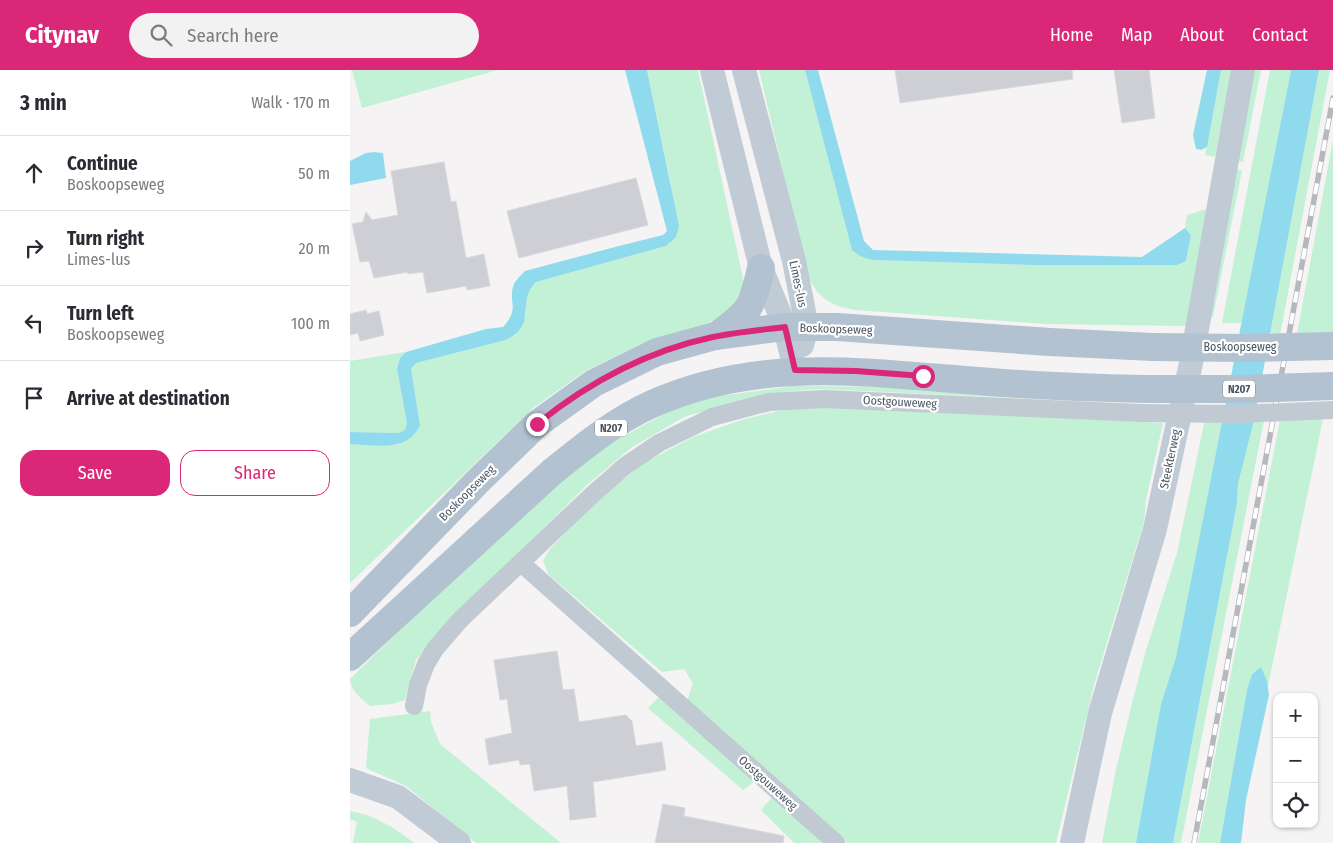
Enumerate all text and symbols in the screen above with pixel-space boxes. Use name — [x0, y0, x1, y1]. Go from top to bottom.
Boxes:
search box — [129, 13, 479, 58]
text: Citynav — [25, 21, 99, 49]
icon: search — [147, 21, 175, 49]
text: Search here — [187, 24, 279, 47]
text: Home — [1050, 24, 1093, 46]
text: Map — [1121, 24, 1152, 46]
text: About — [1180, 24, 1224, 46]
text: Contact — [1252, 24, 1308, 46]
text: 3 min — [20, 90, 67, 116]
text: Walk · 170 m — [251, 93, 330, 112]
text: Continue — [67, 152, 138, 175]
icon: ahead — [20, 159, 48, 187]
text: 50 m — [298, 164, 330, 183]
text: Boskoopseweg — [67, 175, 164, 194]
text: Turn right — [67, 227, 144, 250]
icon: right — [20, 234, 48, 262]
text: 20 m — [299, 239, 330, 258]
text: Limes-lus — [67, 250, 130, 269]
street label: Limes-lus — [786, 259, 810, 309]
text: Turn left — [67, 302, 134, 325]
icon: left — [20, 309, 48, 337]
text: 100 m — [291, 314, 330, 333]
street label: Boskoopseweg — [799, 321, 873, 337]
text: Boskoopseweg — [67, 325, 164, 344]
street label: Boskoopseweg — [1204, 340, 1277, 354]
route start — [912, 365, 935, 388]
road number: N207 — [1223, 380, 1255, 398]
icon: arrive — [20, 384, 48, 412]
text: Arrive at destination — [67, 387, 230, 410]
street label: Oostgouweweg — [863, 393, 938, 411]
route end — [526, 413, 549, 436]
road number: N207 — [595, 419, 627, 436]
street label: Steekterweg — [1157, 428, 1183, 490]
button: Save — [20, 450, 170, 496]
button: Share — [180, 450, 330, 496]
street label: Boskoopseweg — [436, 462, 498, 524]
map controls — [1273, 693, 1318, 828]
button: + — [1273, 693, 1318, 738]
button: − — [1273, 738, 1318, 783]
street label: Oostgouweweg — [736, 753, 800, 813]
button: locate — [1273, 783, 1318, 828]

